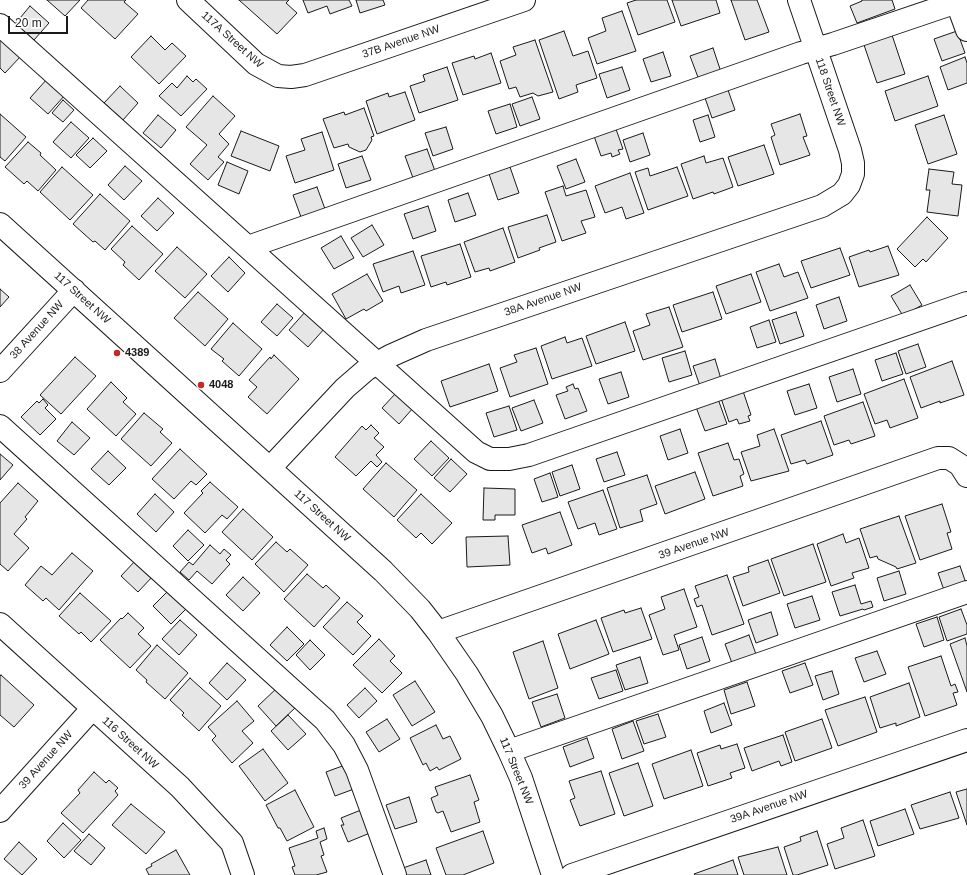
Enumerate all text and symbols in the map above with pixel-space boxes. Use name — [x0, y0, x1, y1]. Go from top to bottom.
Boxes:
scale bar — [10, 8, 70, 34]
street label: 117A Street NW — [198, 9, 266, 71]
text: 20 m — [15, 16, 42, 30]
street label: 37B Avenue NW — [361, 23, 441, 61]
street label: 118 Street NW — [812, 56, 848, 128]
street label: 117 Street NW — [51, 269, 113, 327]
street label: 38A Avenue NW — [503, 281, 583, 319]
street label: 38 Avenue NW — [7, 298, 67, 362]
place label: 4389 — [125, 346, 149, 360]
marker: 4389 — [112, 348, 122, 358]
place label: 4048 — [209, 378, 233, 392]
marker: 4048 — [196, 380, 206, 390]
street label: 117 Street NW — [291, 487, 353, 545]
street label: 39 Avenue NW — [657, 526, 731, 562]
street label: 116 Street NW — [99, 714, 161, 772]
street label: 39 Avenue NW — [16, 728, 76, 792]
street label: 117 Street NW — [497, 735, 535, 807]
street label: 39A Avenue NW — [729, 788, 809, 826]

